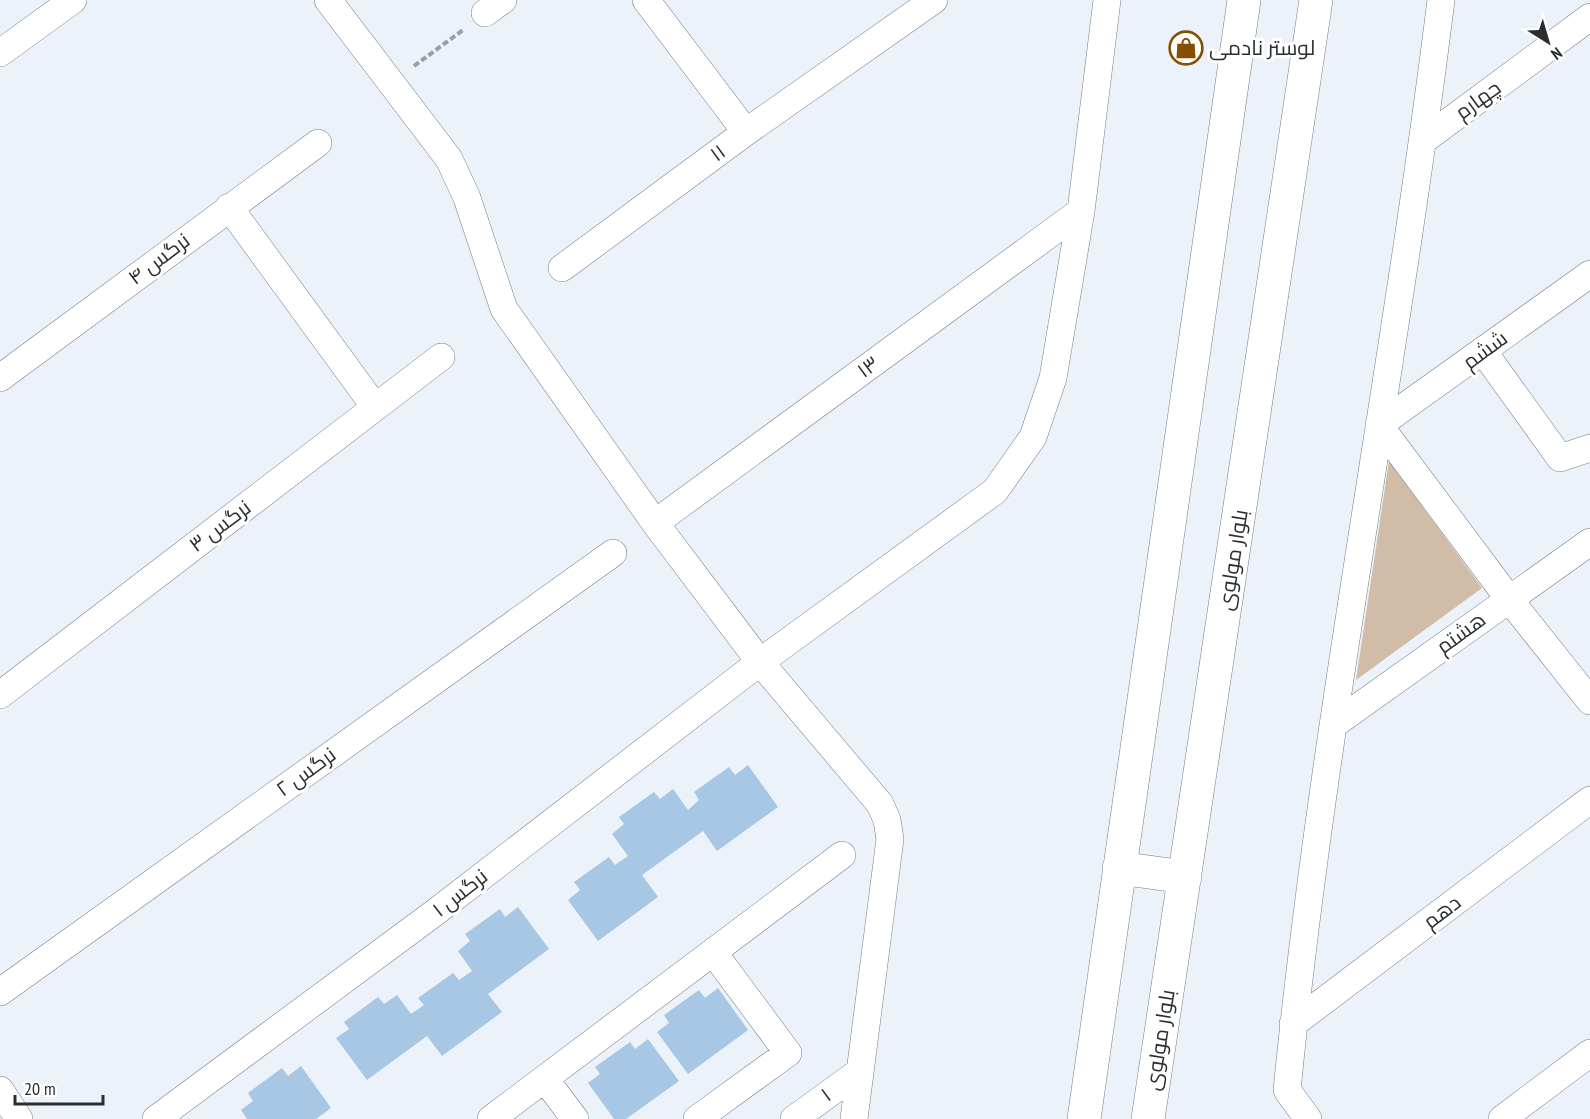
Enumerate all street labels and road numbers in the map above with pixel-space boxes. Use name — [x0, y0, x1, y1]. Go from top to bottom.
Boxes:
street label: چهارم — [1449, 74, 1507, 126]
street label: ۱۱ — [705, 138, 731, 167]
street label: نرگس ۴ — [122, 227, 195, 291]
street label: ششم — [1457, 324, 1513, 376]
street label: ۱۳ — [851, 350, 884, 384]
street label: نرگس ۳ — [183, 493, 256, 558]
street label: بلوار مولوی — [1211, 507, 1254, 612]
street label: هشتم — [1431, 606, 1491, 660]
street label: نرگس ۲ — [270, 741, 341, 802]
street label: نرگس ۱ — [426, 863, 493, 923]
street label: دهم — [1417, 889, 1467, 935]
street label: بلوار مولوی — [1138, 987, 1181, 1092]
street label: ۱ — [815, 1082, 836, 1107]

